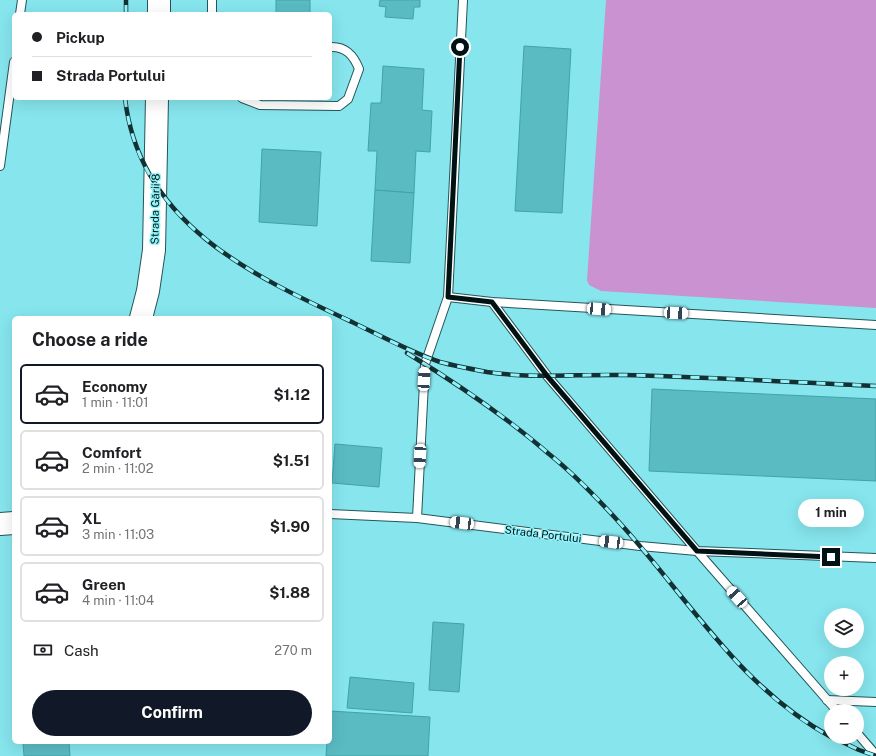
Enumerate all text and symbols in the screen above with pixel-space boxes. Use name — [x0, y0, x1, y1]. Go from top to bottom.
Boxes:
text: Pickup — [56, 29, 105, 46]
route start — [451, 38, 469, 56]
text: Strada Portului — [56, 67, 165, 84]
street label: Strada Gării 8 — [148, 174, 162, 244]
car — [587, 302, 611, 316]
car — [664, 306, 688, 320]
text: Choose a ride — [32, 329, 148, 350]
car — [417, 367, 431, 391]
icon: car — [34, 376, 70, 412]
text: Economy — [82, 378, 147, 395]
text: $1.12 — [273, 386, 310, 403]
text: 1 min · 11:01 — [82, 395, 148, 410]
icon: car — [34, 442, 70, 478]
text: Comfort — [82, 444, 142, 461]
car — [413, 444, 427, 468]
text: $1.51 — [273, 452, 310, 469]
text: 2 min · 11:02 — [82, 461, 153, 476]
callout: 1 min — [798, 499, 864, 527]
text: 1 min — [815, 505, 847, 520]
icon: car — [34, 508, 70, 544]
text: XL — [82, 510, 101, 527]
car — [449, 516, 475, 530]
text: $1.90 — [270, 518, 310, 535]
street label: Strada Portului — [504, 523, 582, 545]
text: 3 min · 11:03 — [82, 527, 154, 542]
car — [598, 535, 624, 549]
route end — [822, 548, 840, 566]
icon: car — [34, 574, 70, 610]
text: Green — [82, 576, 126, 593]
text: $1.88 — [269, 584, 310, 601]
car — [725, 584, 749, 610]
text: 4 min · 11:04 — [82, 593, 154, 608]
map controls — [824, 608, 864, 744]
button: layers — [824, 608, 864, 648]
icon: cash — [32, 639, 54, 661]
text: Cash — [64, 642, 99, 659]
text: 270 m — [274, 643, 312, 658]
button: + — [824, 656, 864, 696]
button: Confirm — [32, 690, 312, 736]
button: − — [824, 704, 864, 744]

